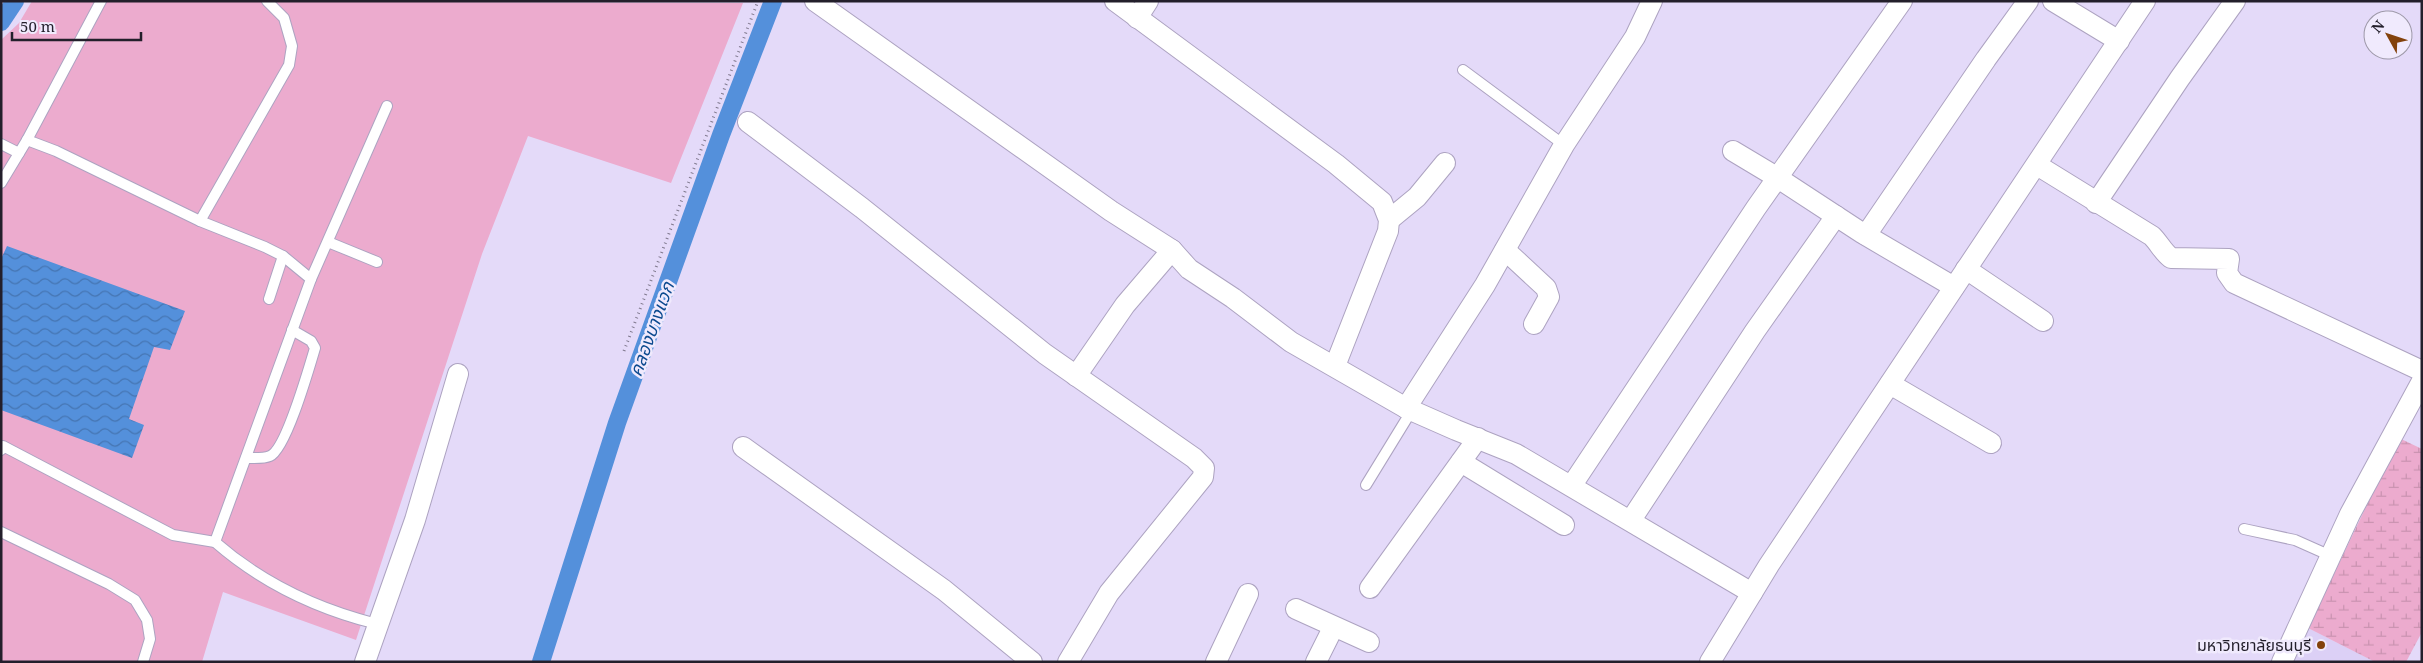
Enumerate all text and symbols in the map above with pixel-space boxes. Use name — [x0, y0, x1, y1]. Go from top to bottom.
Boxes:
scale bar — [12, 10, 141, 42]
north arrow — [2363, 10, 2413, 60]
text: 50 m — [20, 16, 55, 36]
text: N — [2367, 16, 2388, 37]
water label: คลองบางแวก — [623, 277, 680, 380]
place label: มหาวิทยาลัยธนบุรี — [2197, 634, 2311, 656]
marker: มหาวิทยาลัยธนบุรี — [2315, 639, 2327, 651]

